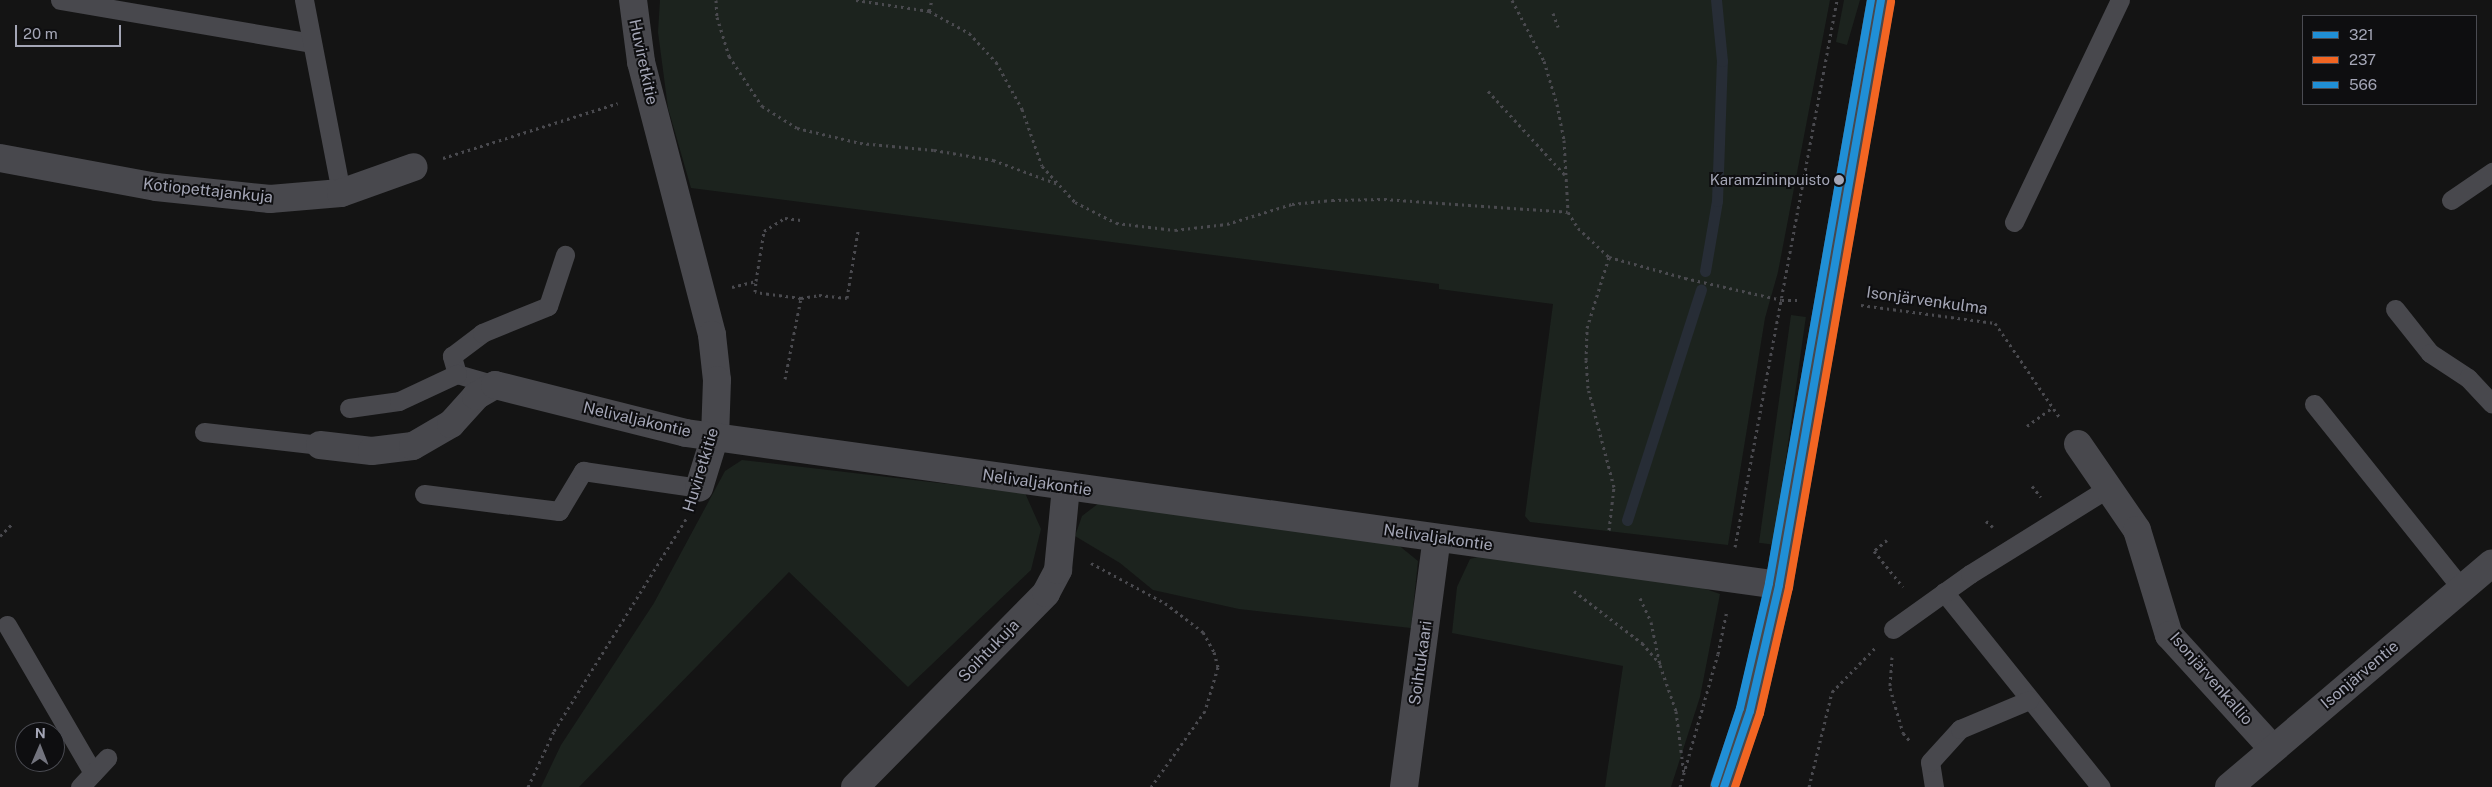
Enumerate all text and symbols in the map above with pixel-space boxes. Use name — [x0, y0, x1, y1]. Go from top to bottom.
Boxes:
scale bar — [18, 15, 124, 47]
legend — [2302, 15, 2477, 105]
street label: Huviretkitie — [625, 17, 661, 107]
text: 20 m — [23, 25, 58, 42]
text: 321 — [2349, 26, 2374, 43]
text: 237 — [2349, 51, 2376, 68]
text: 566 — [2349, 76, 2377, 93]
place label: Karamzininpuisto — [1710, 171, 1830, 189]
street label: Kotiopettajankuja — [142, 175, 274, 207]
marker: Karamzininpuisto — [1834, 175, 1844, 185]
street label: Isonjärvenkulma — [1865, 283, 1989, 319]
street label: Nelivaljakontie — [581, 398, 693, 442]
street label: Huviretkitie — [679, 426, 723, 514]
street label: Nelivaljakontie — [981, 466, 1093, 500]
street label: Nelivaljakontie — [1382, 521, 1494, 555]
street label: Soihtukuja — [955, 616, 1023, 686]
street label: Soihtukaari — [1406, 620, 1436, 706]
street label: Isonjärvenkallio — [2165, 629, 2257, 729]
street label: Isonjärventie — [2317, 637, 2403, 713]
north arrow — [15, 722, 65, 772]
text: N — [35, 725, 46, 741]

